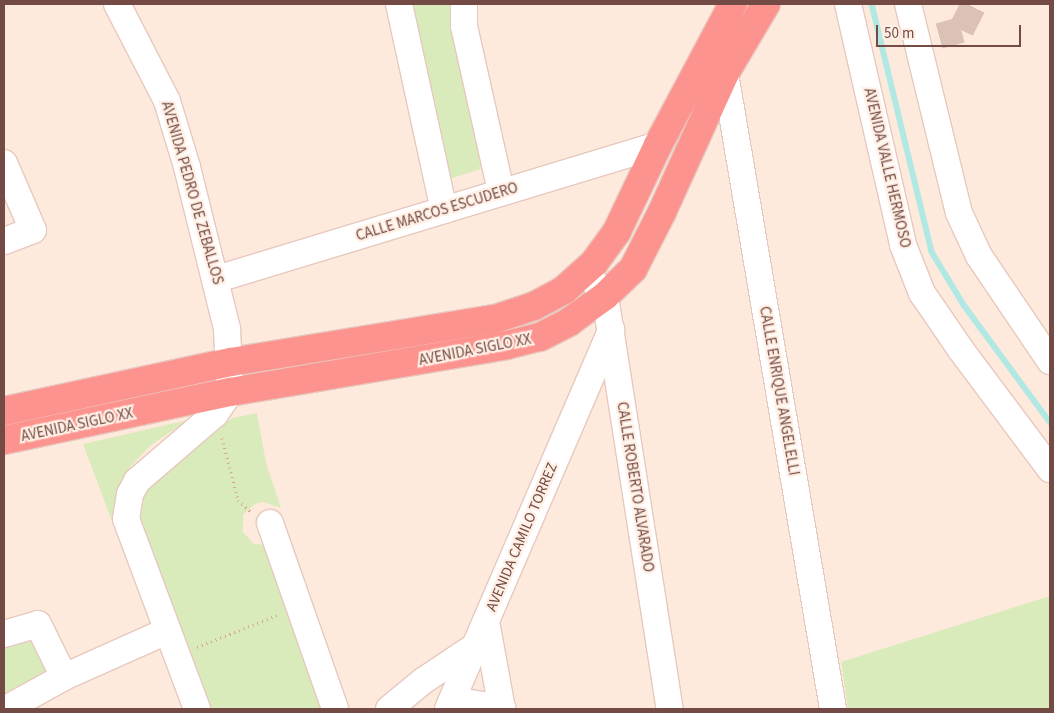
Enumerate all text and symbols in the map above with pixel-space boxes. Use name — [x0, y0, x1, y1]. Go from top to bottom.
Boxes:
scale bar — [879, 15, 1024, 47]
text: 50 m — [884, 23, 914, 44]
street label: AVENIDA VALLE HERMOSO — [860, 86, 914, 250]
street label: AVENIDA PEDRO DE ZEBALLOS — [157, 99, 227, 287]
street label: CALLE MARCOS ESCUDERO — [354, 179, 520, 245]
street label: CALLE ENRIQUE ANGELELLI — [755, 305, 803, 477]
street label: AVENIDA SIGLO XX — [417, 330, 533, 370]
street label: CALLE ROBERTO ALVARADO — [613, 401, 657, 573]
street label: AVENIDA SIGLO XX — [19, 404, 135, 446]
street label: AVENIDA CAMILO TORREZ — [483, 460, 561, 614]

